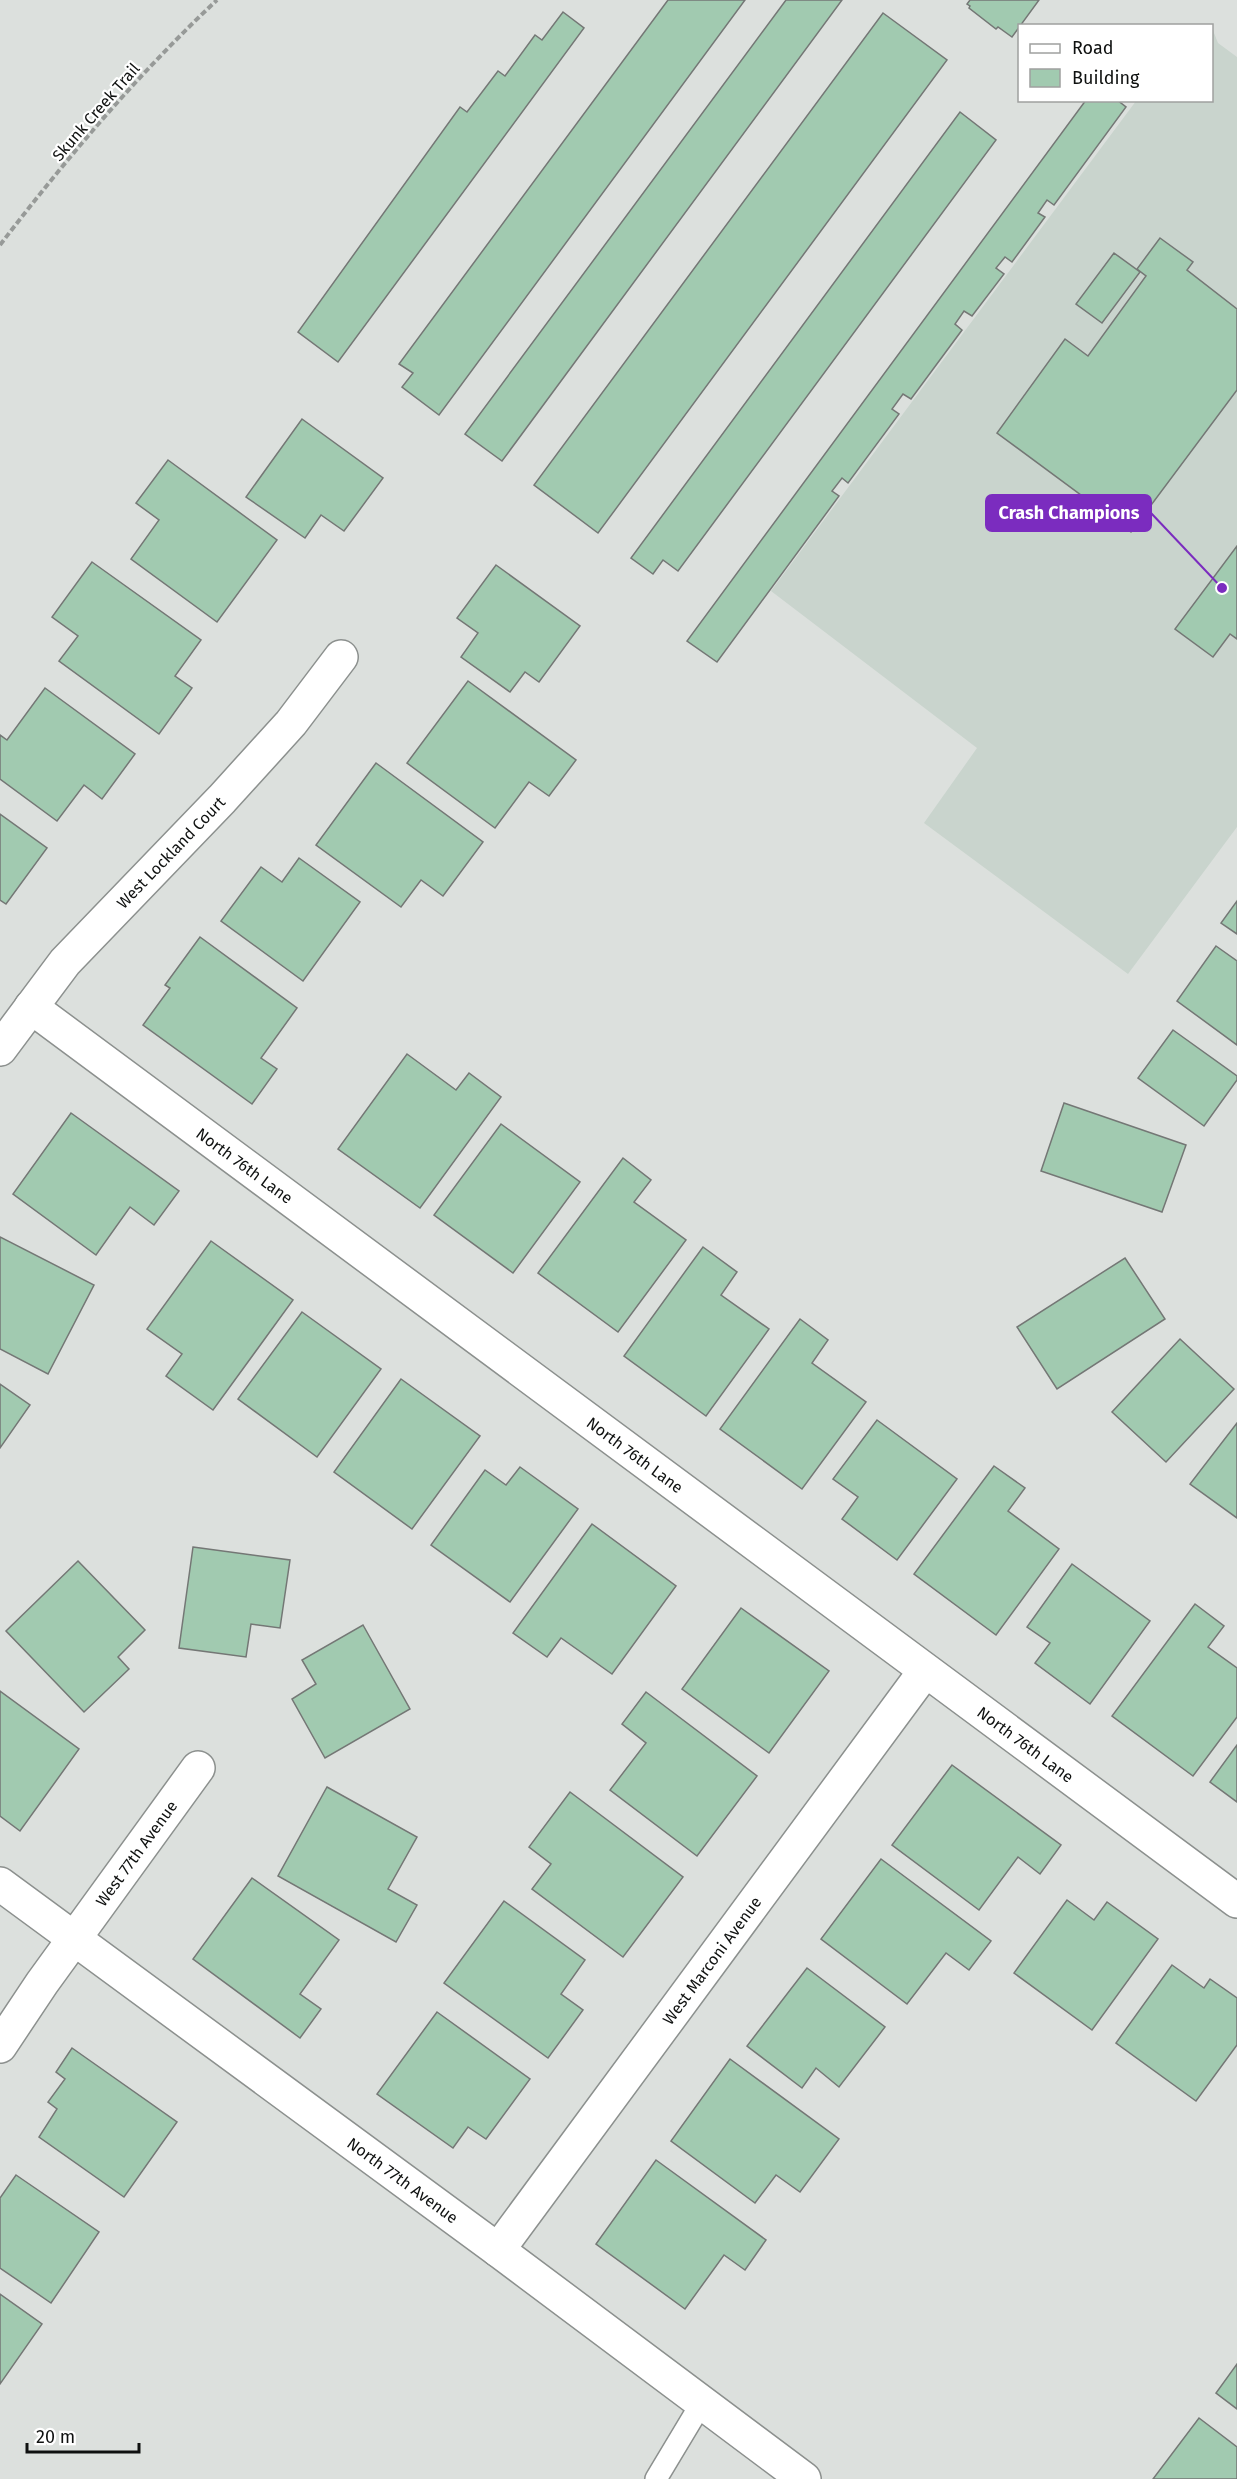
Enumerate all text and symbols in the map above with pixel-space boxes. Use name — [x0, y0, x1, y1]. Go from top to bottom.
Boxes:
legend — [1018, 24, 1213, 102]
text: Road — [1072, 37, 1114, 59]
street label: Skunk Creek Trail — [48, 59, 144, 165]
text: Building — [1072, 67, 1140, 89]
callout: Crash Champions — [986, 495, 1151, 531]
text: Crash Champions — [999, 502, 1140, 524]
street label: West Lockland Court — [113, 792, 229, 912]
street label: North 76th Lane — [193, 1123, 297, 1207]
street label: North 76th Lane — [583, 1413, 687, 1497]
street label: North 76th Lane — [974, 1702, 1077, 1786]
street label: West 77th Avenue — [91, 1797, 181, 1910]
street label: West Marconi Avenue — [658, 1893, 765, 2028]
street label: North 77th Avenue — [344, 2133, 462, 2227]
scale bar — [27, 2416, 140, 2454]
text: 20 m — [36, 2426, 75, 2448]

